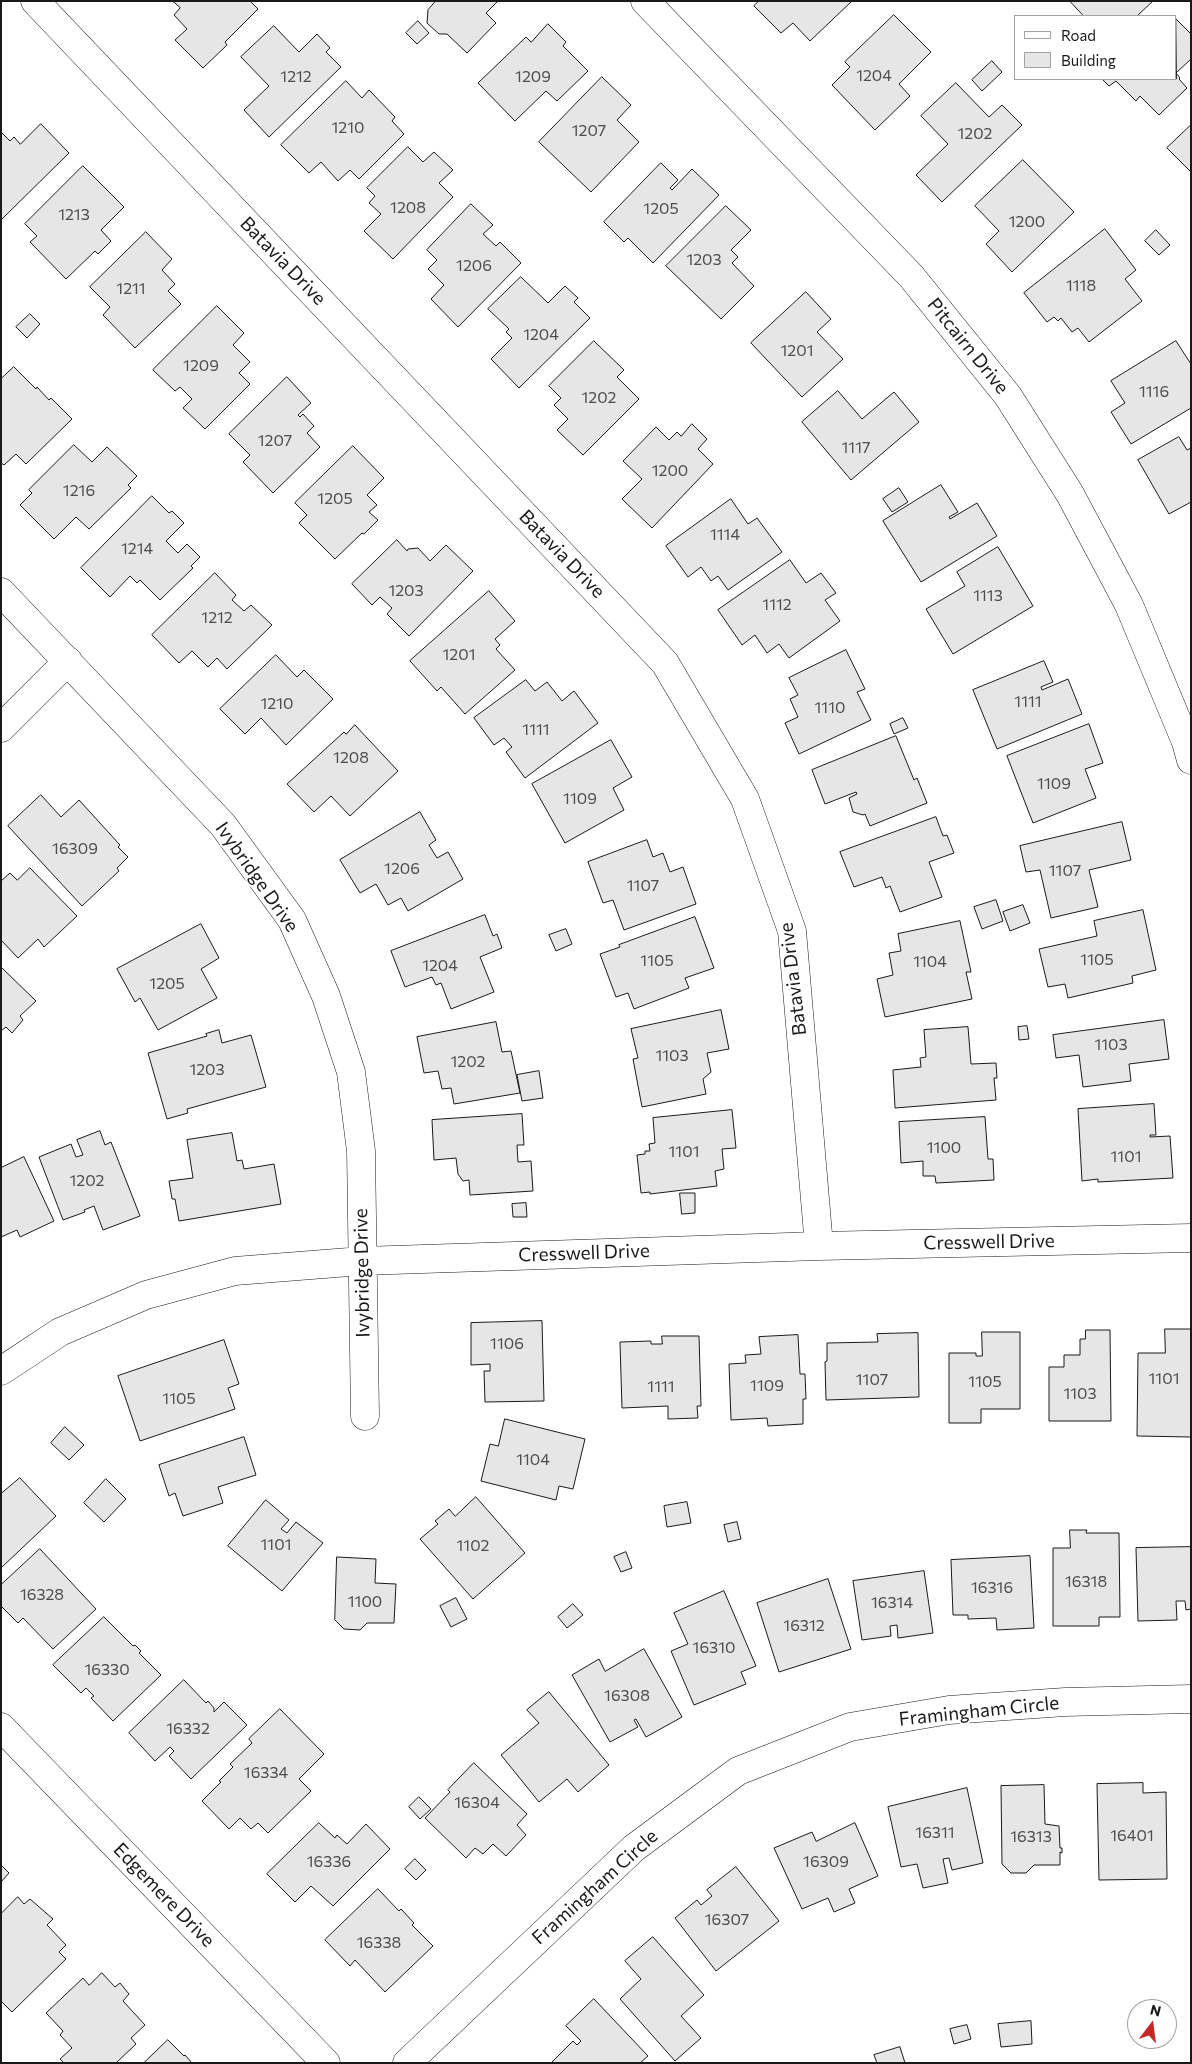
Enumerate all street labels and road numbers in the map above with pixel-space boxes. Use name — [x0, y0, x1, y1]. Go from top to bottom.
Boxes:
street label: Batavia Drive — [235, 212, 331, 310]
street label: Pitcairn Drive — [922, 293, 1014, 399]
street label: Batavia Drive — [514, 505, 610, 603]
street label: Ivybridge Drive — [211, 818, 303, 936]
street label: Batavia Drive — [775, 921, 811, 1037]
street label: Ivybridge Drive — [349, 1208, 375, 1338]
street label: Cresswell Drive — [923, 1229, 1055, 1255]
street label: Cresswell Drive — [518, 1239, 650, 1267]
street label: Framingham Circle — [898, 1691, 1060, 1731]
street label: Framingham Circle — [528, 1825, 662, 1949]
street label: Edgemere Drive — [109, 1838, 219, 1952]

